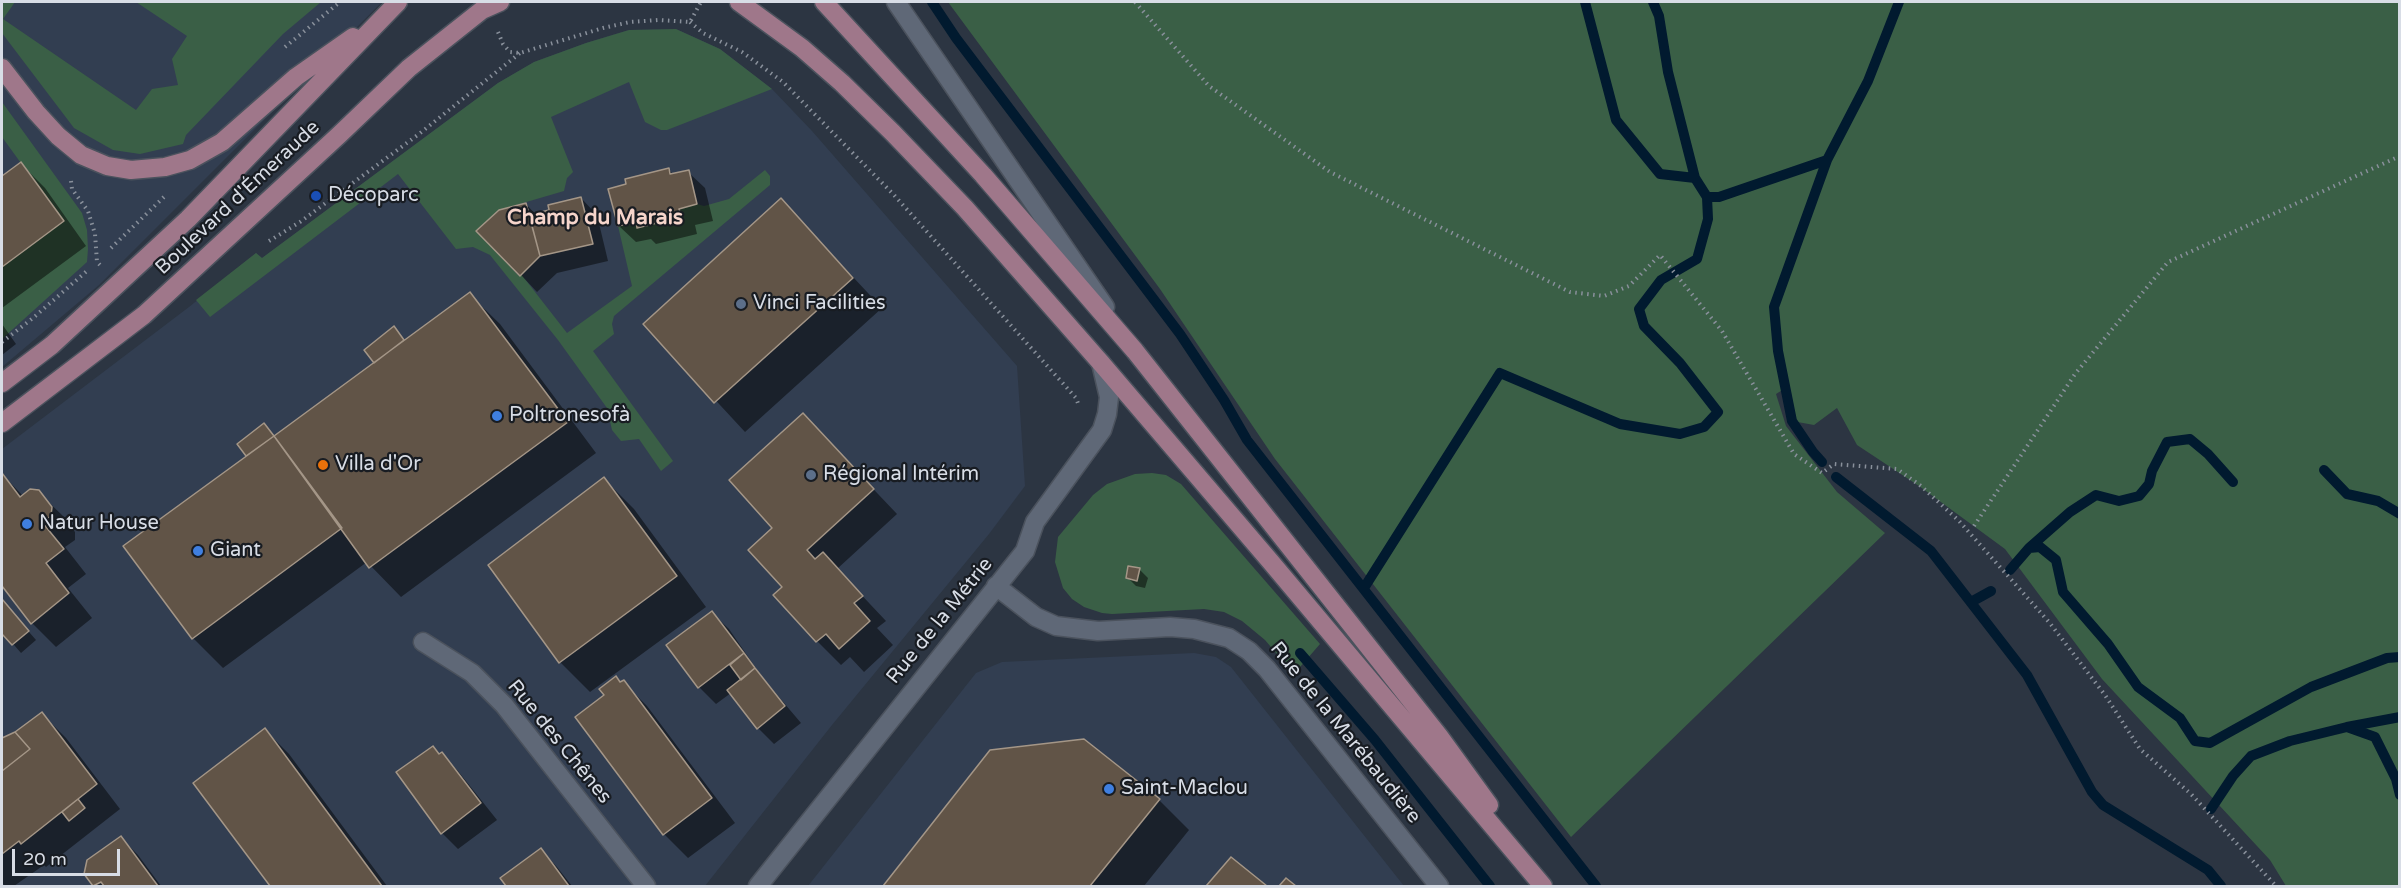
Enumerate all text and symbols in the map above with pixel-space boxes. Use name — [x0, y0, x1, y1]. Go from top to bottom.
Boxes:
street label: Boulevard d'Émeraude — [151, 116, 325, 280]
place label: Décoparc — [328, 184, 419, 208]
marker: Décoparc — [309, 189, 323, 203]
district label: Champ du Marais — [507, 205, 683, 231]
place label: Vinci Facilities — [753, 292, 886, 316]
marker: Vinci Facilities — [734, 297, 748, 311]
place label: Poltronesofà — [509, 404, 630, 428]
marker: Poltronesofà — [490, 409, 504, 423]
place label: Villa d'Or — [335, 453, 421, 477]
marker: Villa d'Or — [316, 458, 330, 472]
place label: Régional Intérim — [823, 463, 979, 487]
marker: Régional Intérim — [804, 468, 818, 482]
place label: Natur House — [39, 512, 159, 536]
marker: Natur House — [20, 517, 34, 531]
place label: Giant — [210, 539, 261, 563]
marker: Giant — [191, 544, 205, 558]
street label: Rue de la Métrie — [882, 553, 998, 689]
street label: Rue de la Marébaudière — [1264, 638, 1426, 828]
street label: Rue des Chênes — [502, 675, 616, 809]
place label: Saint-Maclou — [1121, 777, 1248, 801]
marker: Saint-Maclou — [1102, 782, 1116, 796]
scale bar — [15, 837, 123, 875]
text: 20 m — [23, 848, 67, 870]

